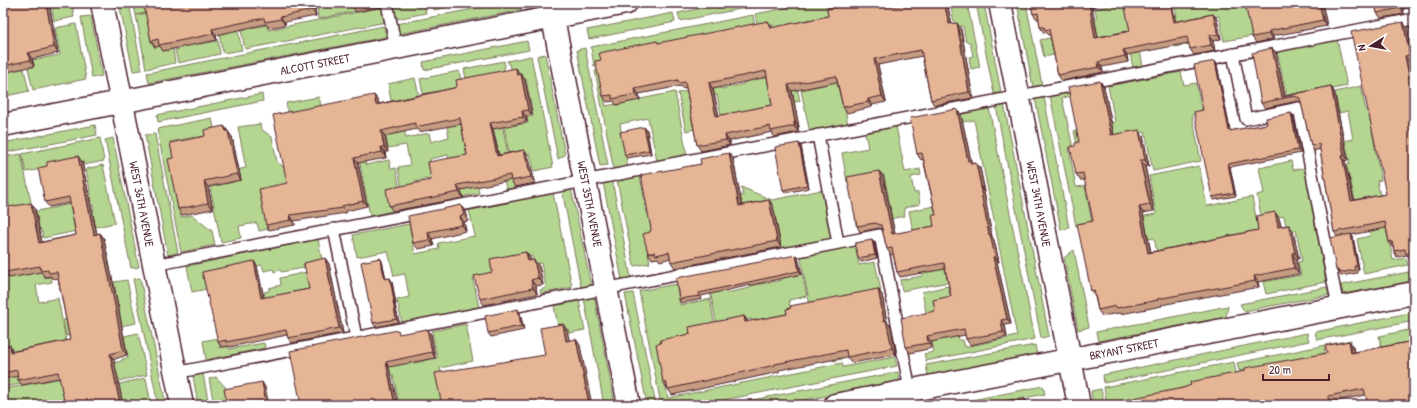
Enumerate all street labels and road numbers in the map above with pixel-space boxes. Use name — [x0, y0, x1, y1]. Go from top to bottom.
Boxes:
street label: ALCOTT STREET — [279, 49, 352, 79]
street label: WEST 36TH AVENUE — [125, 160, 159, 249]
street label: WEST 35TH AVENUE — [573, 160, 607, 249]
street label: WEST 34TH AVENUE — [1022, 160, 1056, 249]
street label: BRYANT STREET — [1088, 334, 1160, 364]

